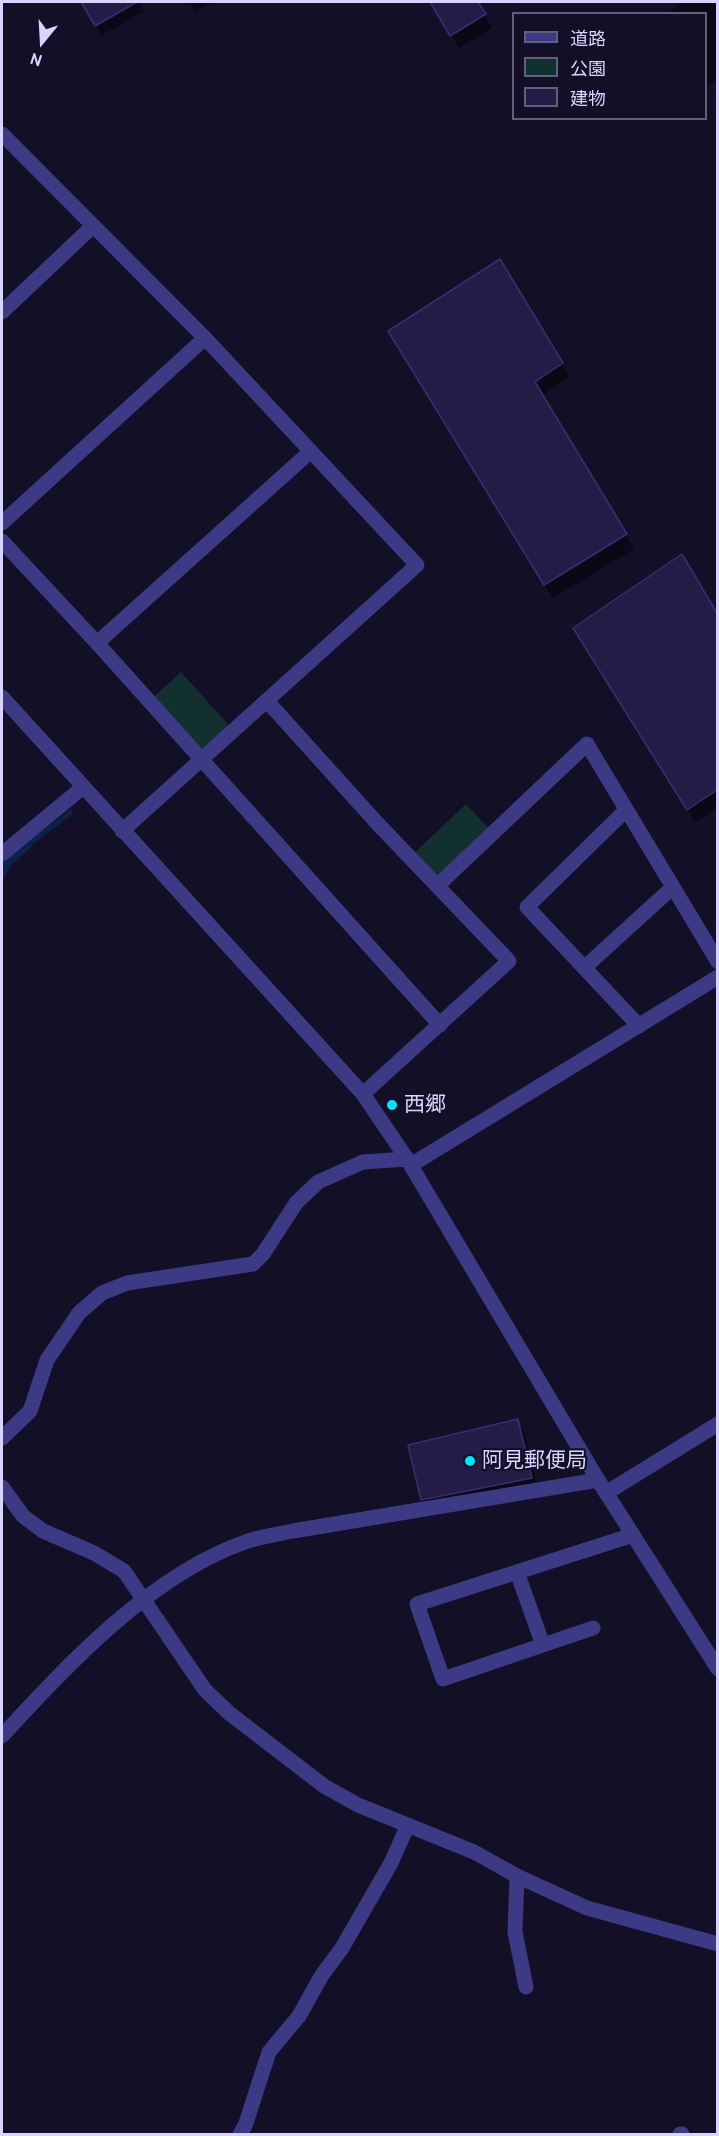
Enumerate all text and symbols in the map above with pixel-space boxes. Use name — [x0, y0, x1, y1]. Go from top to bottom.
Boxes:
north arrow — [12, 12, 72, 72]
legend — [512, 12, 707, 120]
text: 道路 — [570, 28, 606, 50]
text: N — [28, 49, 45, 70]
text: 公園 — [570, 58, 606, 80]
text: 建物 — [570, 88, 606, 110]
place label: 西郷 — [404, 1092, 446, 1118]
marker: 西郷 — [385, 1098, 399, 1112]
place label: 阿見郵便局 — [482, 1448, 587, 1474]
marker: 阿見郵便局 — [463, 1454, 477, 1468]

